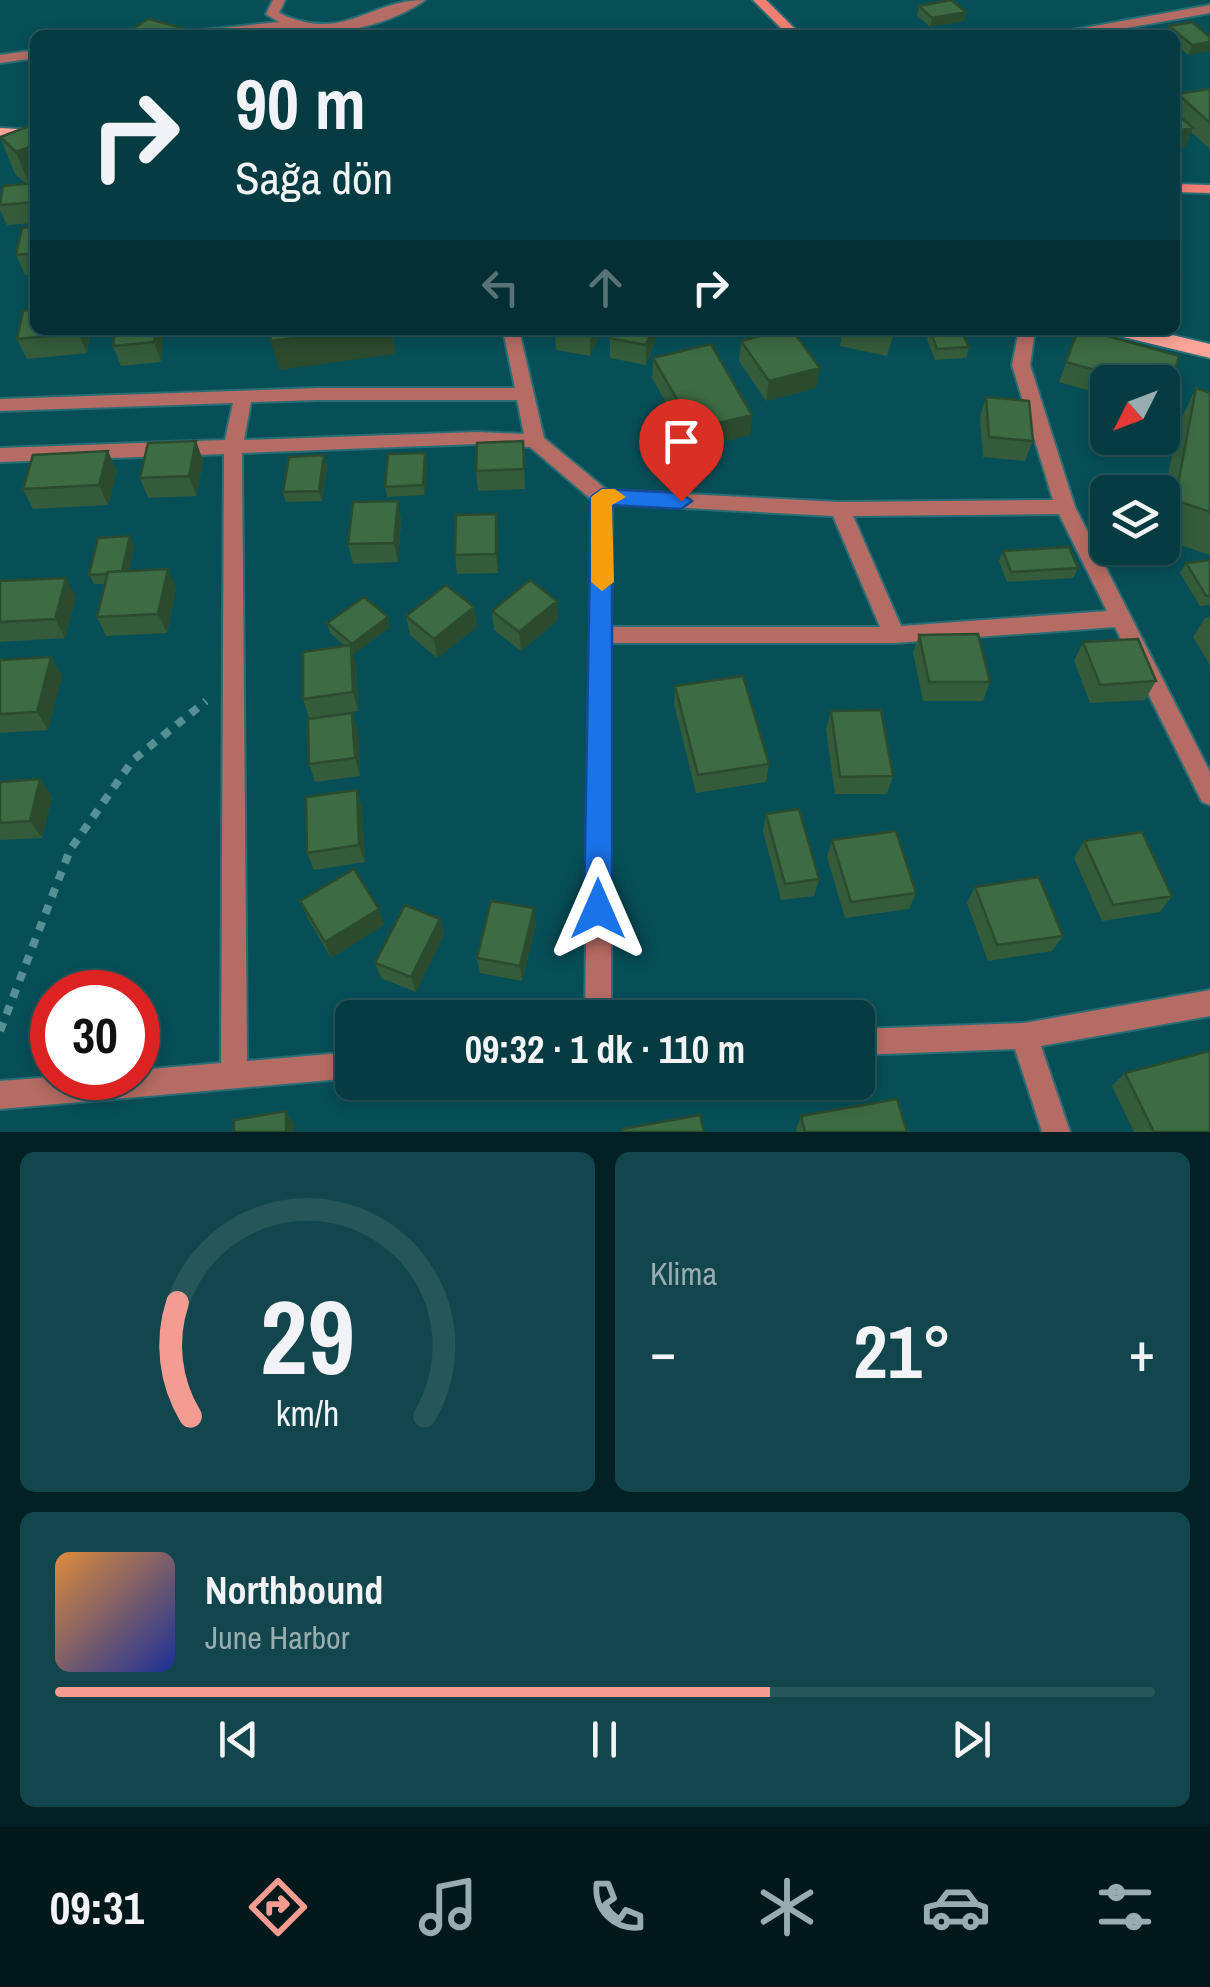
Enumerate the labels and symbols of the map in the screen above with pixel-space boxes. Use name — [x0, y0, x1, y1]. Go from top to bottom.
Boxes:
north arrow — [1090, 365, 1180, 455]
pin — [639, 399, 724, 502]
position arrow — [546, 857, 650, 961]
speed limit sign: 30 — [30, 970, 160, 1100]

